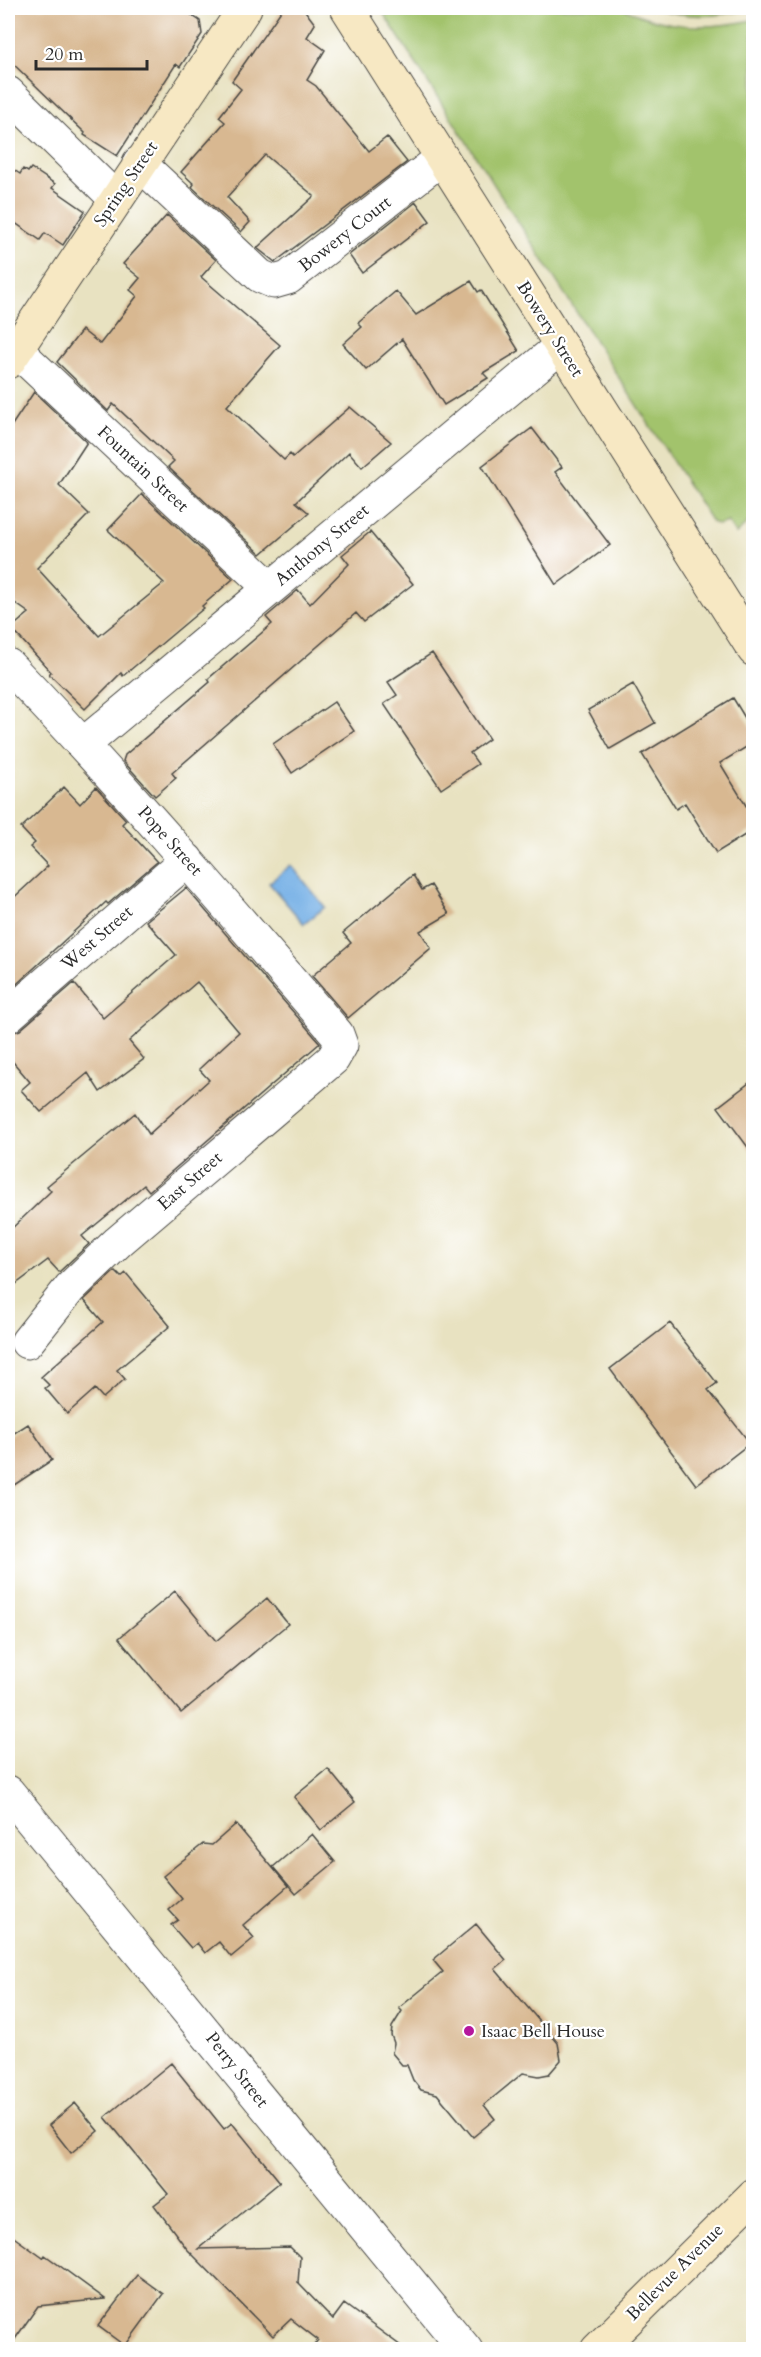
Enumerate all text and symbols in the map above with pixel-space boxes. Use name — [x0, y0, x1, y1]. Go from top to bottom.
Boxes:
scale bar — [36, 33, 147, 71]
text: 20 m — [45, 42, 84, 67]
street label: Spring Street — [88, 136, 164, 232]
street label: Bowery Court — [294, 190, 397, 278]
street label: Bowery Street — [511, 276, 590, 382]
street label: Fountain Street — [92, 420, 195, 518]
street label: Anthony Street — [269, 498, 375, 592]
street label: Pope Street — [132, 801, 208, 882]
street label: West Street — [55, 900, 139, 977]
street label: East Street — [152, 1146, 228, 1216]
place label: Isaac Bell House — [481, 2019, 605, 2044]
marker: Isaac Bell House — [462, 2024, 476, 2038]
street label: Perry Street — [200, 2027, 275, 2113]
street label: Bellevue Avenue — [621, 2218, 729, 2326]

